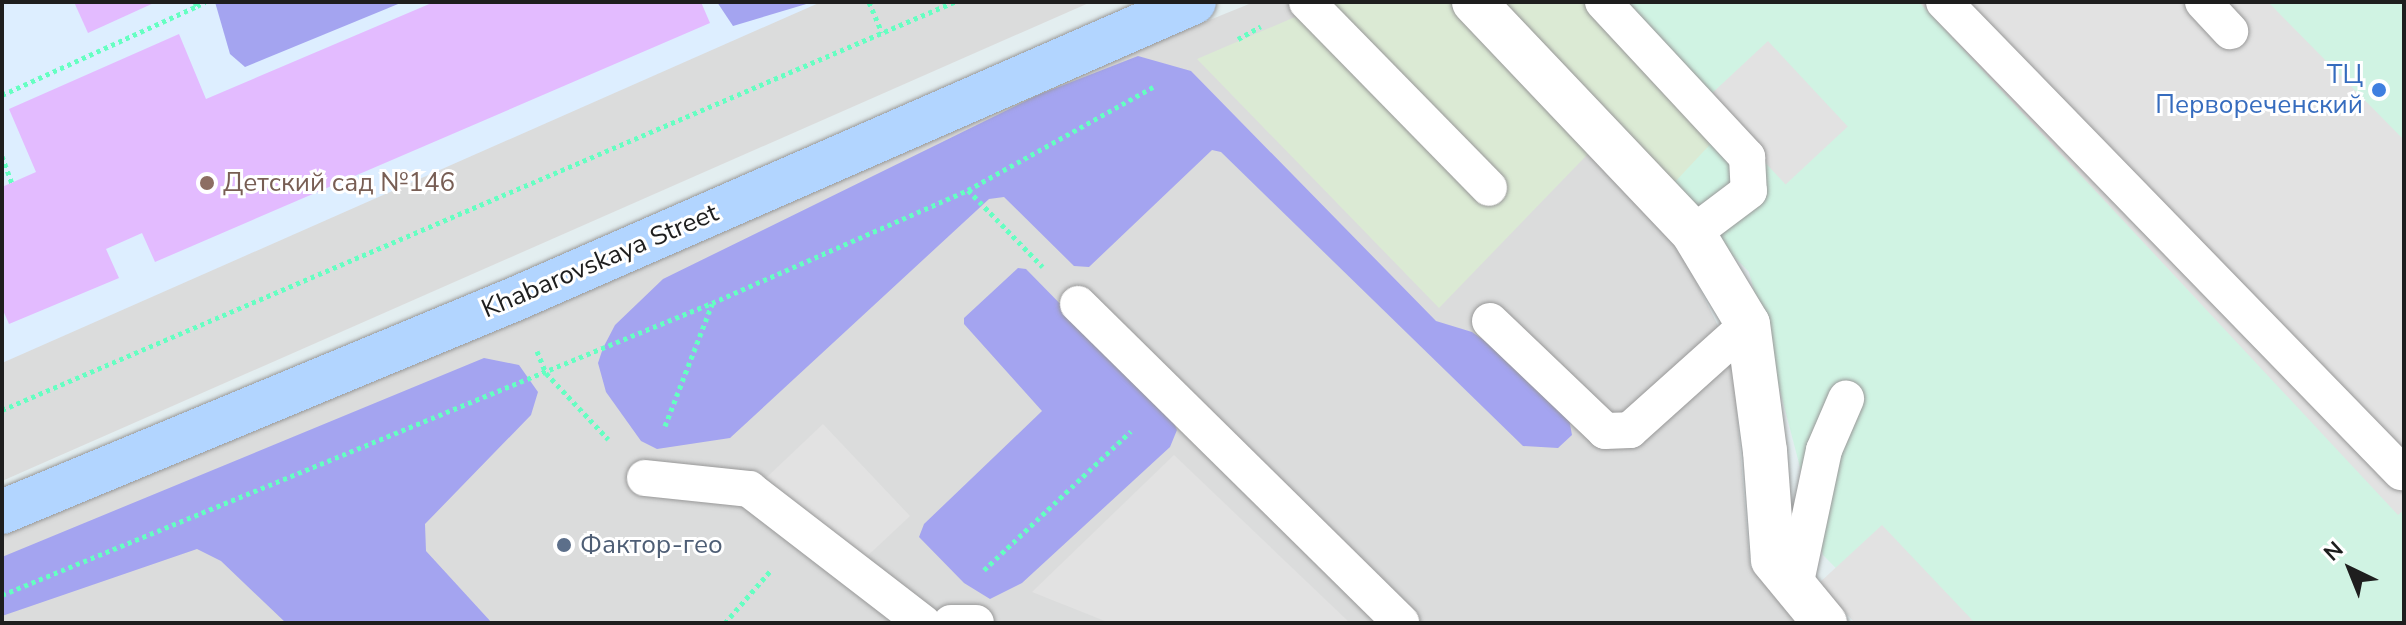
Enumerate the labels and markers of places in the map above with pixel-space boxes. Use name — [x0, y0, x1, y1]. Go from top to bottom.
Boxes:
place label: ТЦ Первореченский — [2155, 59, 2363, 120]
marker: ТЦ Первореченский — [2370, 81, 2388, 99]
place label: Детский сад №146 — [223, 167, 455, 199]
marker: Детский сад №146 — [198, 174, 216, 192]
place label: Фактор-гео — [580, 529, 723, 561]
marker: Фактор-гео — [555, 536, 573, 554]

